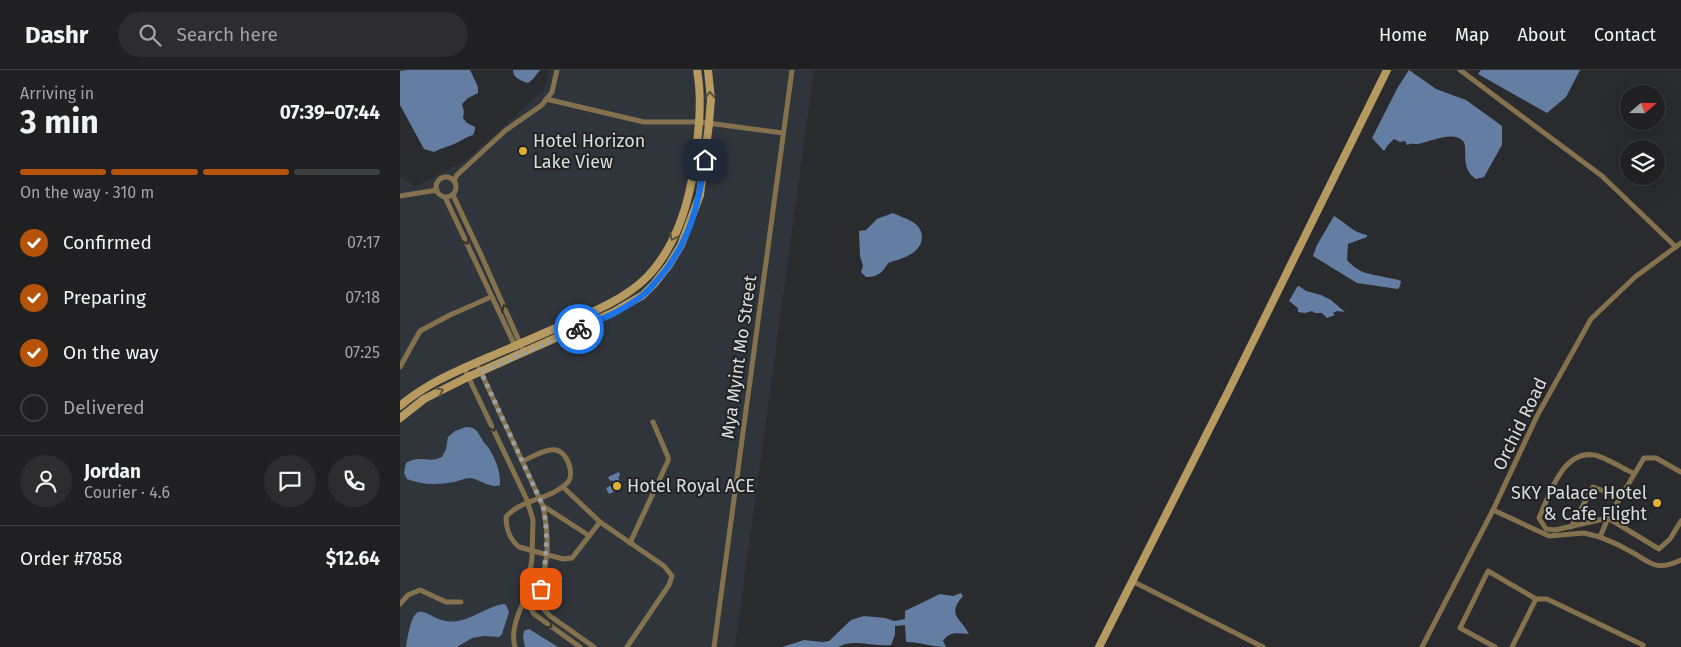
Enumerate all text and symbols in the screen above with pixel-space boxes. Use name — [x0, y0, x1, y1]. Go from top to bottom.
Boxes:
search box — [118, 12, 468, 57]
text: Dashr — [25, 21, 88, 49]
icon: search — [136, 21, 164, 49]
text: Search here — [176, 23, 278, 46]
text: Home — [1379, 24, 1427, 46]
text: Map — [1455, 24, 1489, 46]
text: About — [1517, 24, 1566, 46]
text: Contact — [1594, 24, 1656, 46]
text: Arriving in — [20, 84, 94, 103]
north arrow — [1620, 85, 1665, 130]
map controls — [1620, 85, 1665, 185]
one-way arrow — [705, 91, 716, 99]
text: 07:39–07:44 — [280, 101, 380, 124]
text: 3 min — [20, 103, 99, 141]
place label: Hotel Horizon Lake View — [533, 130, 645, 173]
pin — [684, 139, 726, 181]
button: layers — [1620, 140, 1665, 185]
marker: Hotel Horizon Lake View — [517, 145, 529, 157]
icon: home — [691, 146, 719, 174]
text: On the way · 310 m — [20, 183, 154, 202]
icon: check — [20, 229, 48, 257]
text: Confirmed — [63, 231, 152, 254]
one-way arrow — [669, 232, 679, 241]
text: 07:17 — [347, 233, 380, 252]
one-way arrow — [460, 236, 470, 245]
street label: Mya Myint Mo Street — [717, 273, 761, 440]
icon: check — [20, 284, 48, 312]
text: Preparing — [63, 286, 146, 309]
text: 07:18 — [345, 288, 380, 307]
one-way arrow — [500, 304, 511, 313]
courier — [554, 304, 604, 354]
icon: bike — [565, 315, 593, 343]
icon: check — [20, 339, 48, 367]
text: On the way — [63, 341, 159, 364]
text: 07:25 — [345, 343, 380, 362]
street label: Orchid Road — [1488, 374, 1552, 474]
one-way arrow — [435, 387, 444, 397]
text: Delivered — [63, 396, 145, 419]
one-way arrow — [487, 423, 497, 432]
button: person — [20, 455, 72, 507]
button: chat — [264, 455, 316, 507]
button: phone — [328, 455, 380, 507]
text: Jordan — [84, 460, 141, 483]
place label: Hotel Royal ACE — [627, 475, 755, 497]
marker: Hotel Royal ACE — [611, 480, 623, 492]
place label: SKY Palace Hotel & Cafe Flight — [1511, 482, 1647, 525]
text: Courier · 4.6 — [84, 483, 170, 502]
marker: SKY Palace Hotel & Cafe Flight — [1651, 497, 1663, 509]
text: Order #7858 — [20, 547, 122, 570]
text: $12.64 — [326, 547, 380, 570]
pin — [520, 568, 562, 610]
icon: bag — [527, 575, 555, 603]
one-way arrow — [543, 619, 552, 627]

